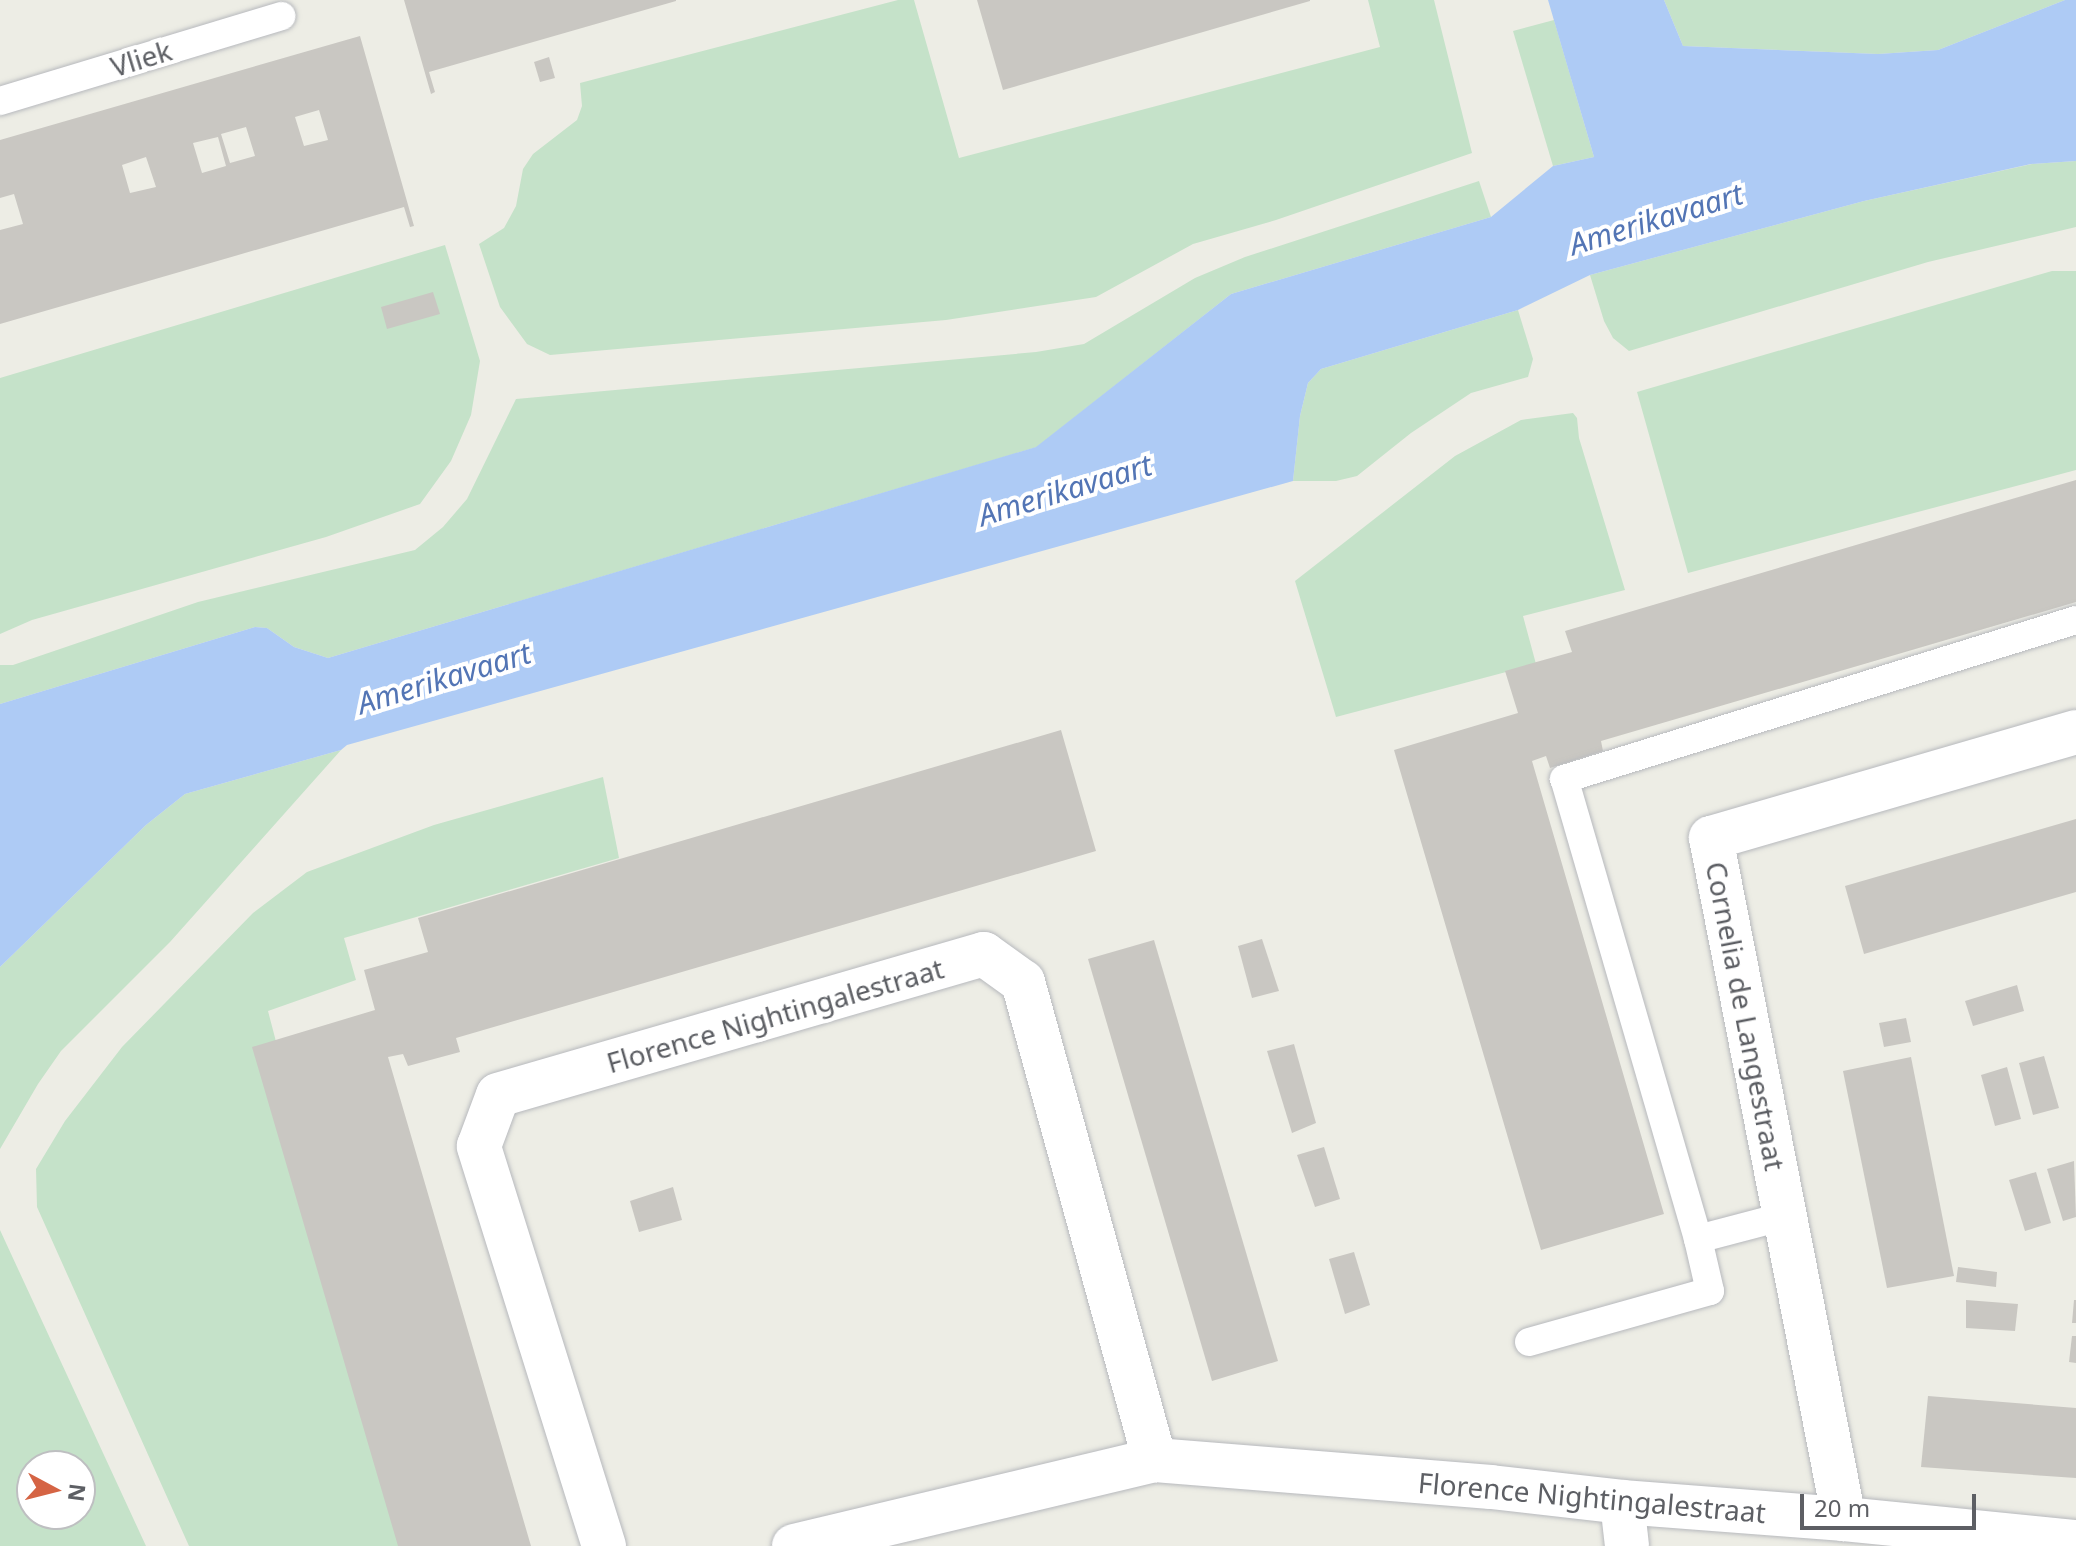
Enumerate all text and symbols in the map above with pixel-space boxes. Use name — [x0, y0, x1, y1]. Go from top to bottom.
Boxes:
street label: Vliek — [106, 33, 176, 83]
water label: Amerikavaart — [1565, 176, 1747, 262]
water label: Amerikavaart — [974, 447, 1156, 533]
water label: Amerikavaart — [353, 635, 535, 721]
street label: Cornelia de Langestraat — [1700, 859, 1792, 1173]
street label: Florence Nightingalestraat — [603, 951, 947, 1079]
north arrow — [16, 1450, 96, 1530]
street label: Florence Nightingalestraat — [1417, 1465, 1767, 1529]
scale bar — [1804, 1478, 1980, 1528]
text: N — [62, 1482, 94, 1503]
text: 20 m — [1814, 1491, 1870, 1524]

